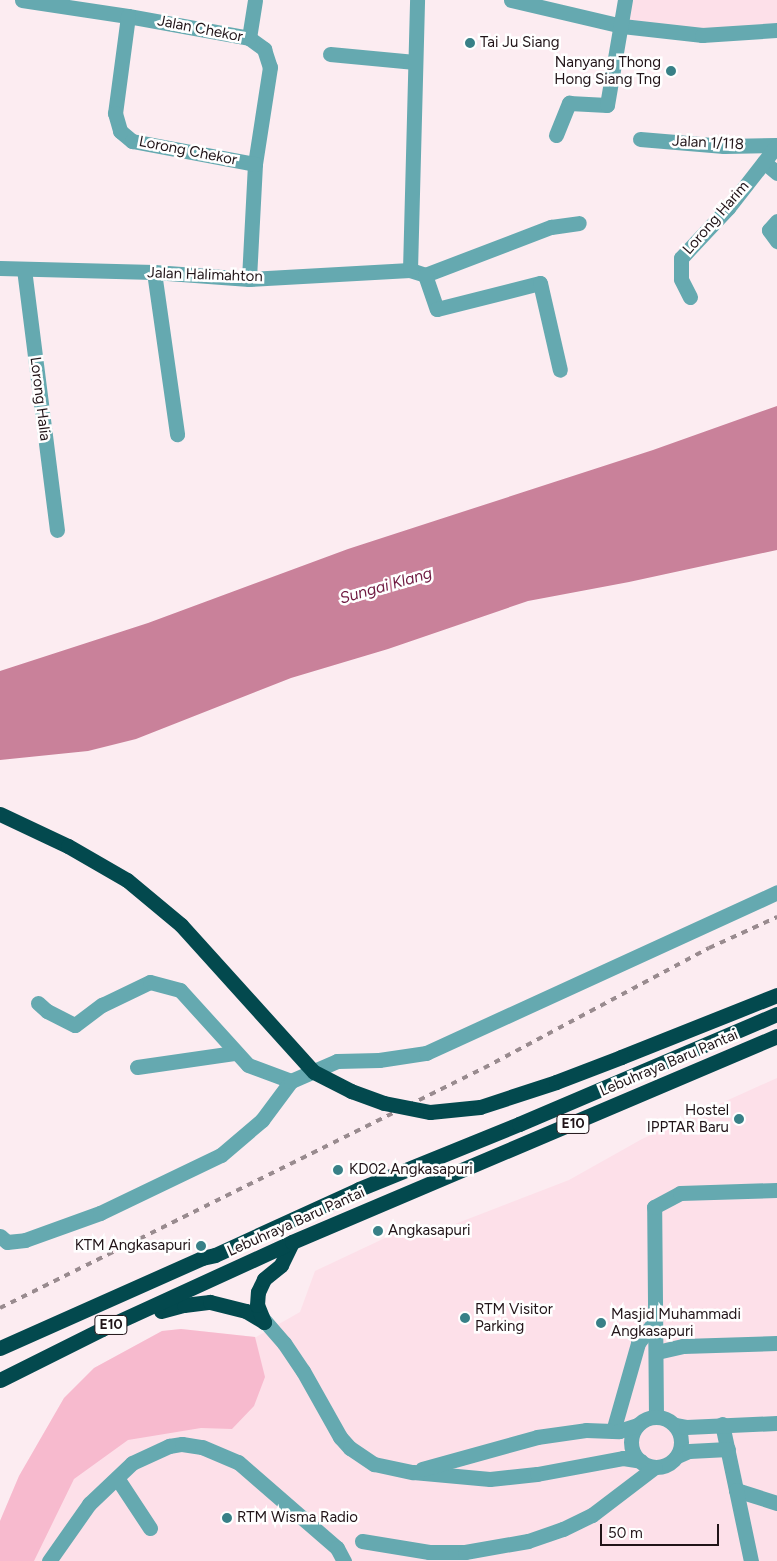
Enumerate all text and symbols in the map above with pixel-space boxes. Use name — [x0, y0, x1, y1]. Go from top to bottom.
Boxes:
street label: Jalan Chekor — [156, 12, 244, 46]
place label: Tai Ju Siang — [480, 34, 560, 52]
marker: Tai Ju Siang — [464, 37, 476, 49]
place label: Nanyang Thong Hong Siang Tng — [554, 53, 661, 88]
marker: Nanyang Thong Hong Siang Tng — [665, 65, 677, 77]
street label: Jalan 1/118 — [672, 132, 744, 154]
street label: Lorong Chekor — [137, 133, 239, 169]
street label: Lorong Harim — [679, 178, 753, 258]
street label: Jalan Halimahton — [147, 264, 263, 286]
street label: Lorong Halia — [26, 356, 54, 442]
water label: Sungai Klang — [338, 564, 434, 608]
street label: Lebuhraya Baru Pantai — [597, 1026, 741, 1100]
place label: Hostel IPPTAR Baru — [647, 1101, 729, 1136]
road number: E10 — [556, 1112, 590, 1136]
marker: Hostel IPPTAR Baru — [733, 1113, 745, 1125]
place label: KD02 Angkasapuri — [349, 1161, 473, 1179]
marker: KD02 Angkasapuri — [331, 1163, 345, 1177]
street label: Lebuhraya Baru Pantai — [225, 1184, 367, 1260]
place label: Angkasapuri — [388, 1222, 471, 1240]
marker: Angkasapuri — [372, 1225, 384, 1237]
place label: KTM Angkasapuri — [75, 1237, 191, 1255]
marker: KTM Angkasapuri — [195, 1240, 207, 1252]
place label: RTM Visitor Parking — [475, 1300, 553, 1335]
place label: Masjid Muhammadi Angkasapuri — [611, 1305, 741, 1340]
marker: RTM Visitor Parking — [459, 1312, 471, 1324]
road number: E10 — [94, 1314, 128, 1336]
marker: Masjid Muhammadi Angkasapuri — [595, 1317, 607, 1329]
place label: RTM Wisma Radio — [237, 1509, 358, 1527]
marker: RTM Wisma Radio — [221, 1512, 233, 1524]
scale bar — [602, 1514, 721, 1546]
text: 50 m — [608, 1524, 643, 1542]

